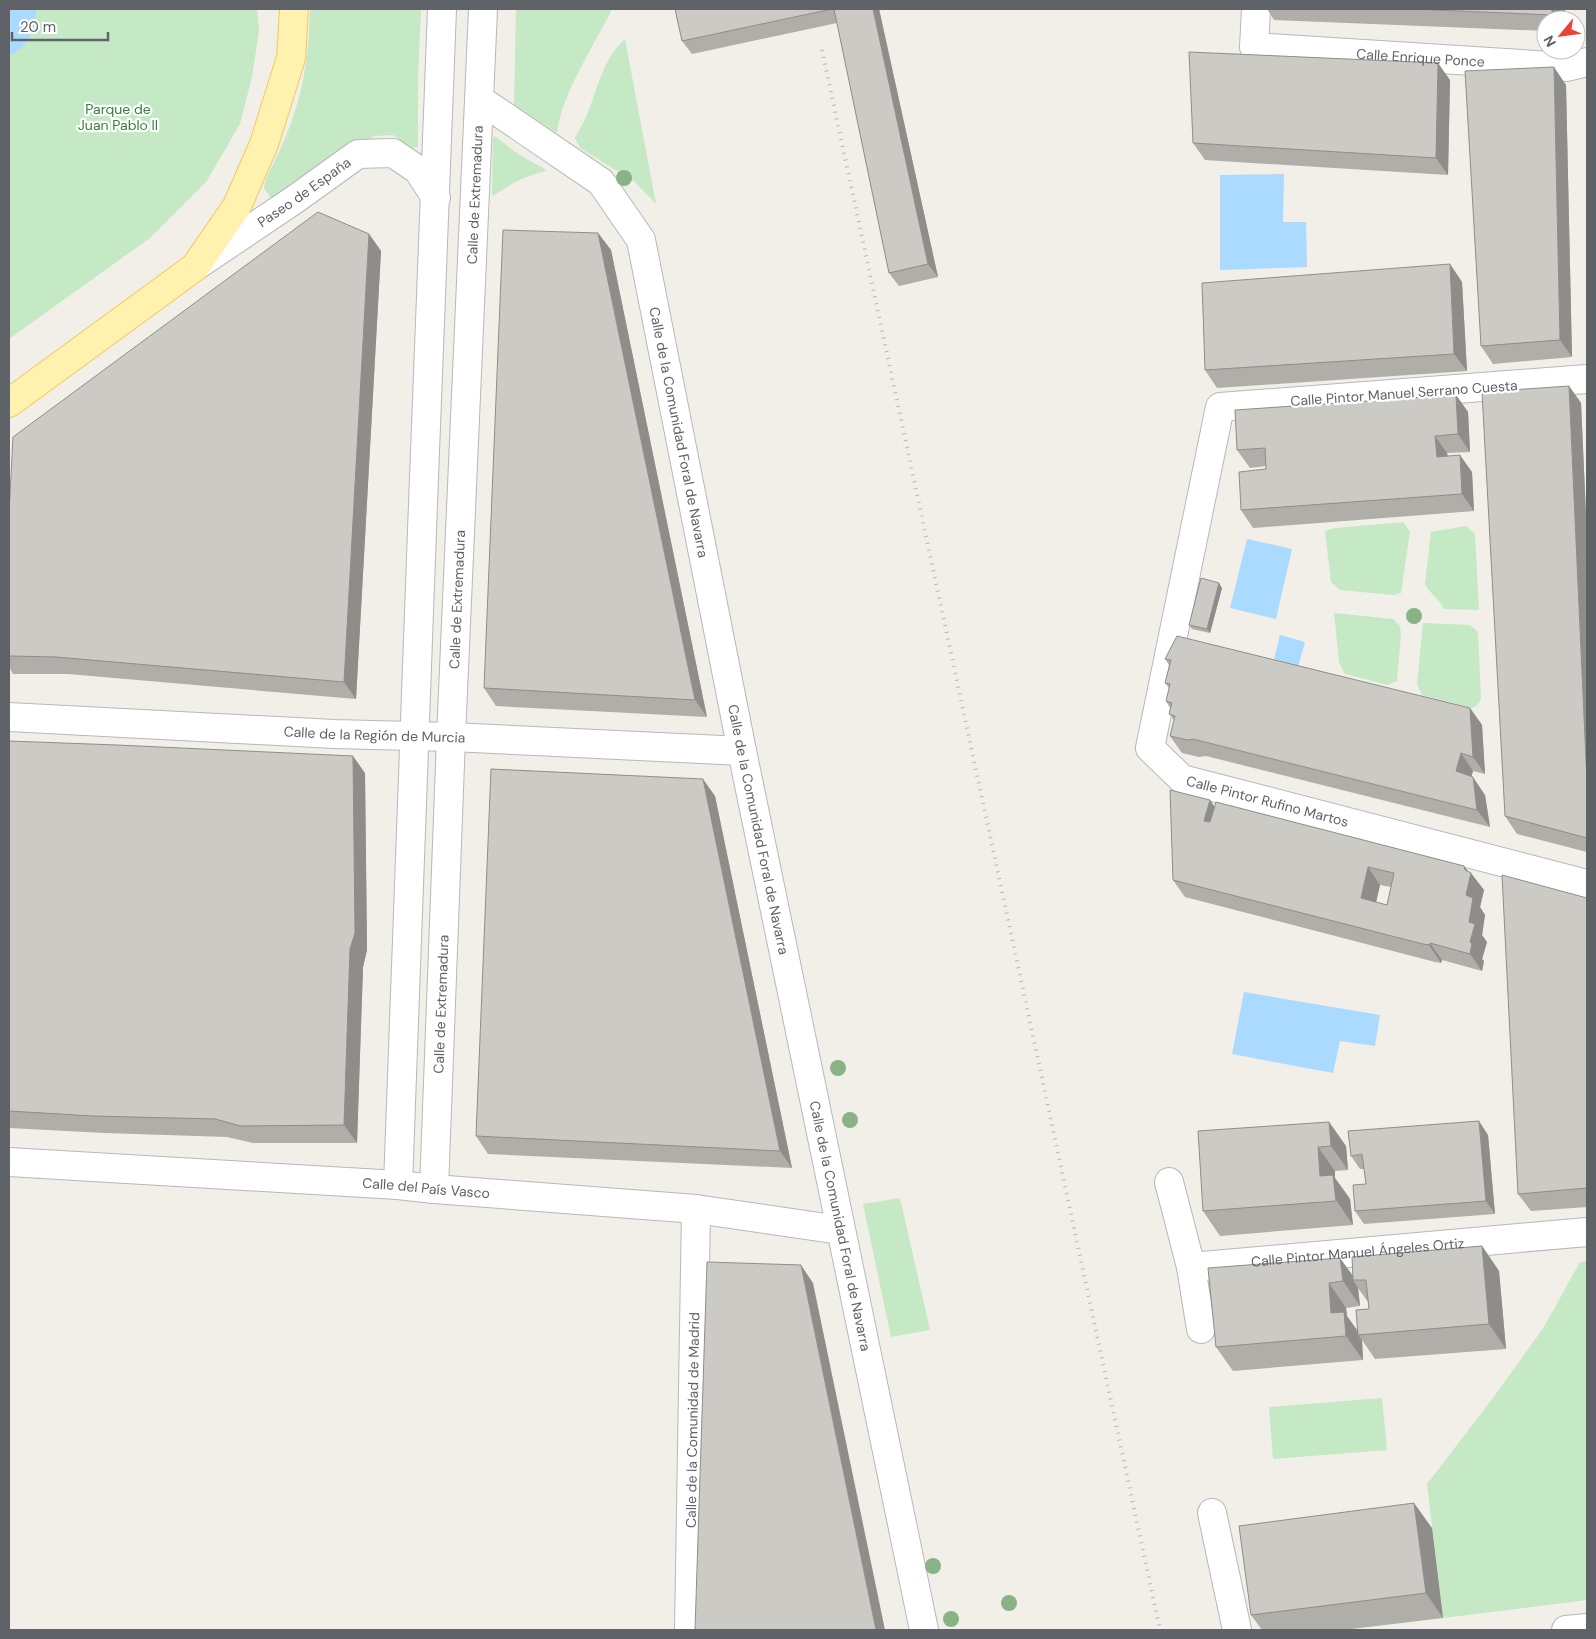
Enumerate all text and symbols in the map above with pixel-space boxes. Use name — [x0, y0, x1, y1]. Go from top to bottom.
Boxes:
scale bar — [12, 10, 109, 42]
north arrow — [1536, 10, 1586, 60]
text: 20 m — [20, 17, 56, 37]
text: N — [1539, 32, 1560, 50]
street label: Calle Enrique Ponce — [1356, 45, 1485, 71]
park label: Parque de Juan Pablo II — [78, 100, 158, 134]
street label: Calle de Extremadura — [463, 125, 487, 265]
street label: Paseo de España — [254, 153, 354, 231]
street label: Calle de la Comunidad Foral de Navarra — [645, 305, 713, 559]
street label: Calle Pintor Manuel Serrano Cuesta — [1290, 376, 1518, 410]
street label: Calle de Extremadura — [445, 530, 469, 669]
street label: Calle de la Comunidad Foral de Navarra — [724, 703, 793, 956]
street label: Calle de la Región de Murcia — [283, 722, 466, 747]
street label: Calle Pintor Rufino Martos — [1184, 771, 1351, 831]
street label: Calle de Extremadura — [429, 934, 453, 1074]
street label: Calle de la Comunidad Foral de Navarra — [806, 1099, 875, 1353]
street label: Calle del País Vasco — [362, 1174, 491, 1202]
street label: Calle Pintor Manuel Ángeles Ortiz — [1250, 1234, 1465, 1271]
street label: Calle de la Comunidad de Madrid — [682, 1312, 703, 1528]

